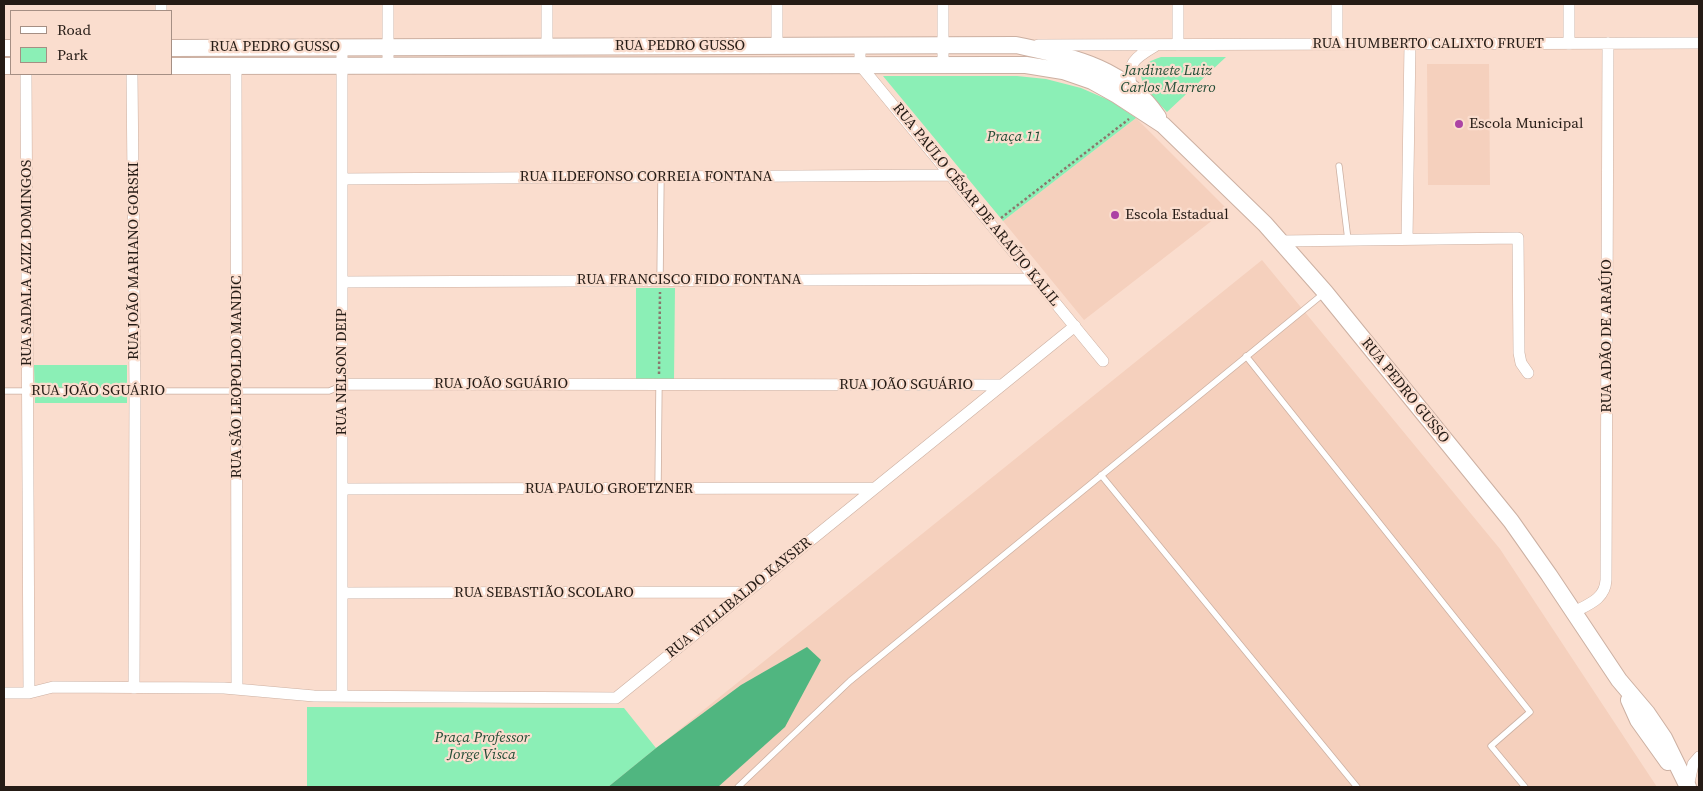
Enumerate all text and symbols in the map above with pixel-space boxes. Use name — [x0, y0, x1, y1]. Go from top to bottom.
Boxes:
legend — [10, 10, 172, 75]
text: Road — [57, 19, 91, 40]
street label: RUA HUMBERTO CALIXTO FRUET — [1312, 35, 1544, 53]
street label: RUA PEDRO GUSSO — [615, 37, 745, 55]
street label: RUA PEDRO GUSSO — [210, 38, 340, 56]
text: Park — [57, 44, 88, 65]
park label: Jardinete Luiz Carlos Marrero — [1121, 62, 1215, 97]
street label: RUA PAULO CÉSAR DE ARAÚJO KALIL — [888, 100, 1064, 310]
place label: Escola Municipal — [1469, 115, 1583, 133]
marker: Escola Municipal — [1453, 118, 1465, 130]
park label: Praça 11 — [987, 128, 1041, 146]
street label: RUA SADALA AZIZ DOMINGOS — [18, 160, 36, 366]
street label: RUA JOÃO MARIANO GORSKI — [125, 162, 143, 360]
street label: RUA ILDEFONSO CORREIA FONTANA — [520, 168, 772, 186]
place label: Escola Estadual — [1125, 206, 1229, 224]
marker: Escola Estadual — [1109, 209, 1121, 221]
street label: RUA ADÃO DE ARAÚJO — [1598, 259, 1616, 413]
street label: RUA FRANCISCO FIDO FONTANA — [577, 271, 801, 289]
street label: RUA SÃO LEOPOLDO MANDIC — [228, 276, 246, 478]
street label: RUA NELSON DEIP — [333, 308, 351, 436]
street label: RUA PEDRO GUSSO — [1357, 335, 1453, 447]
street label: RUA JOÃO SGUÁRIO — [434, 375, 568, 393]
street label: RUA JOÃO SGUÁRIO — [839, 376, 973, 394]
street label: RUA JOÃO SGUÁRIO — [31, 382, 165, 400]
street label: RUA PAULO GROETZNER — [525, 480, 693, 498]
street label: RUA WILLIBALDO KAYSER — [663, 534, 815, 662]
street label: RUA SEBASTIÃO SCOLARO — [454, 584, 634, 602]
park label: Praça Professor Jorge Visca — [435, 729, 529, 764]

